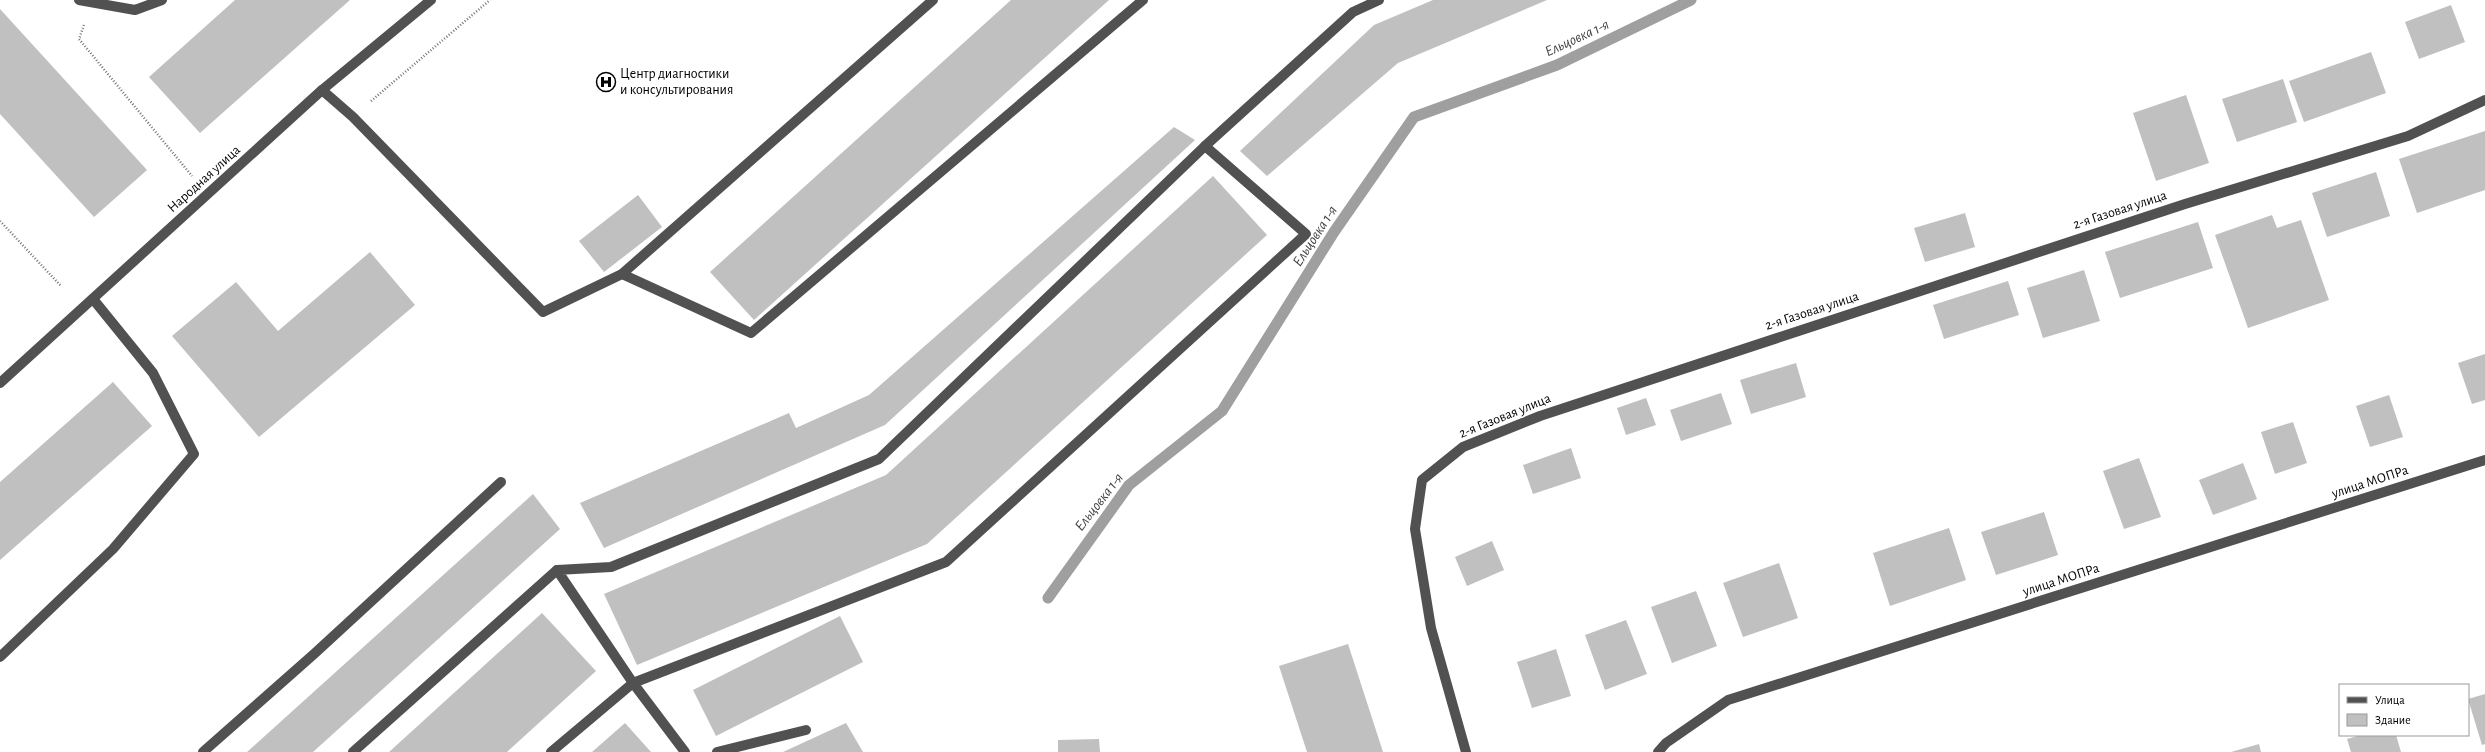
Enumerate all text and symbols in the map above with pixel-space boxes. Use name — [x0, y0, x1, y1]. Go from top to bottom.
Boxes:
water label: Ельцовка 1-я — [1543, 17, 1611, 59]
place label: Центр диагностики и консультирования — [620, 67, 733, 97]
hospital icon: Центр диагностики и консультирования — [595, 71, 617, 93]
street label: Народная улица — [165, 142, 244, 215]
street label: 2-я Газовая улица — [2071, 188, 2169, 232]
water label: Ельцовка 1-я — [1290, 203, 1340, 269]
street label: 2-я Газовая улица — [1763, 289, 1861, 333]
street label: 2-я Газовая улица — [1457, 391, 1553, 441]
street label: улица МОПРа — [2329, 463, 2410, 501]
water label: Ельцовка 1-я — [1072, 470, 1126, 534]
street label: улица МОПРа — [2020, 561, 2101, 599]
legend — [2339, 684, 2469, 736]
text: Улица — [2375, 694, 2405, 706]
text: Здание — [2375, 714, 2411, 726]

